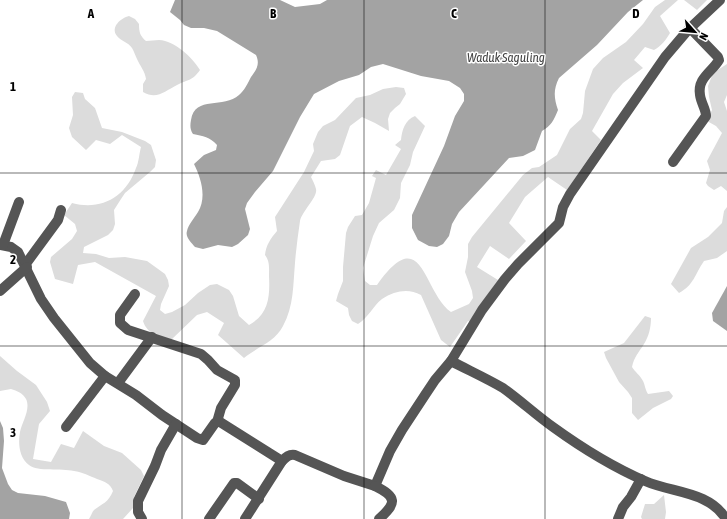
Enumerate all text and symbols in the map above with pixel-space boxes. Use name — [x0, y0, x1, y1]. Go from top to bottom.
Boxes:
text: A — [87, 6, 95, 21]
text: B — [270, 6, 277, 21]
text: C — [451, 6, 457, 21]
text: D — [632, 6, 640, 21]
north arrow — [675, 12, 715, 52]
text: N — [697, 31, 711, 42]
water label: Waduk Saguling — [467, 50, 545, 65]
text: 1 — [10, 79, 16, 94]
text: 2 — [10, 252, 16, 267]
text: 3 — [10, 425, 16, 440]

